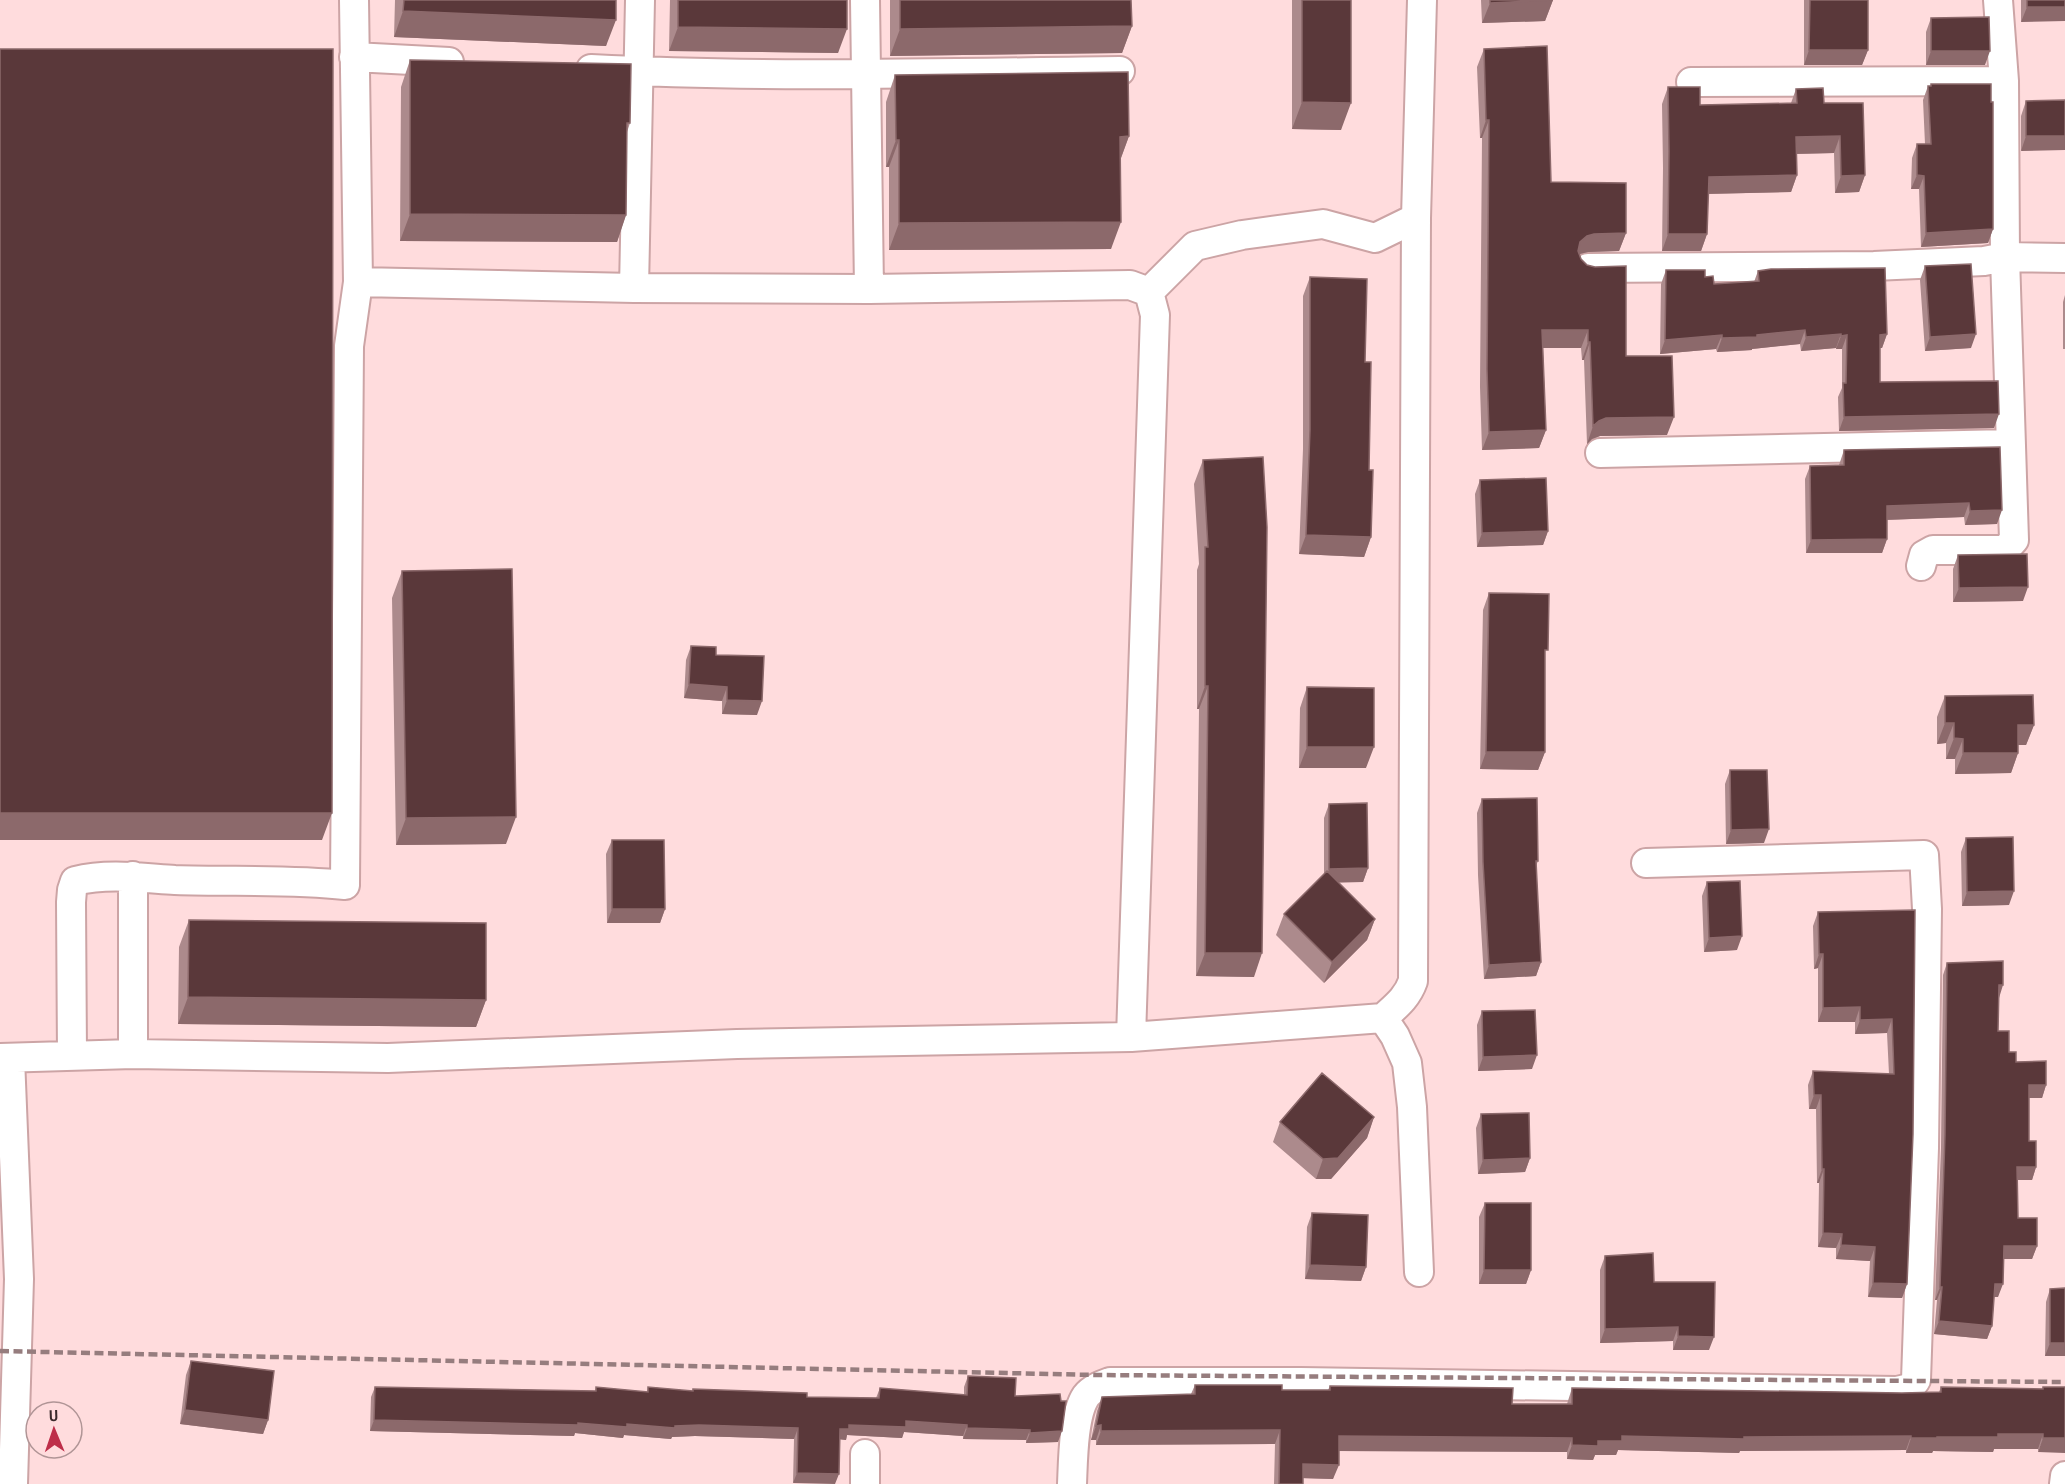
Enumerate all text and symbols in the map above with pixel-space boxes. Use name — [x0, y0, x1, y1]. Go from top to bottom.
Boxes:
north arrow — [24, 1400, 84, 1460]
text: U — [48, 1404, 59, 1426]

